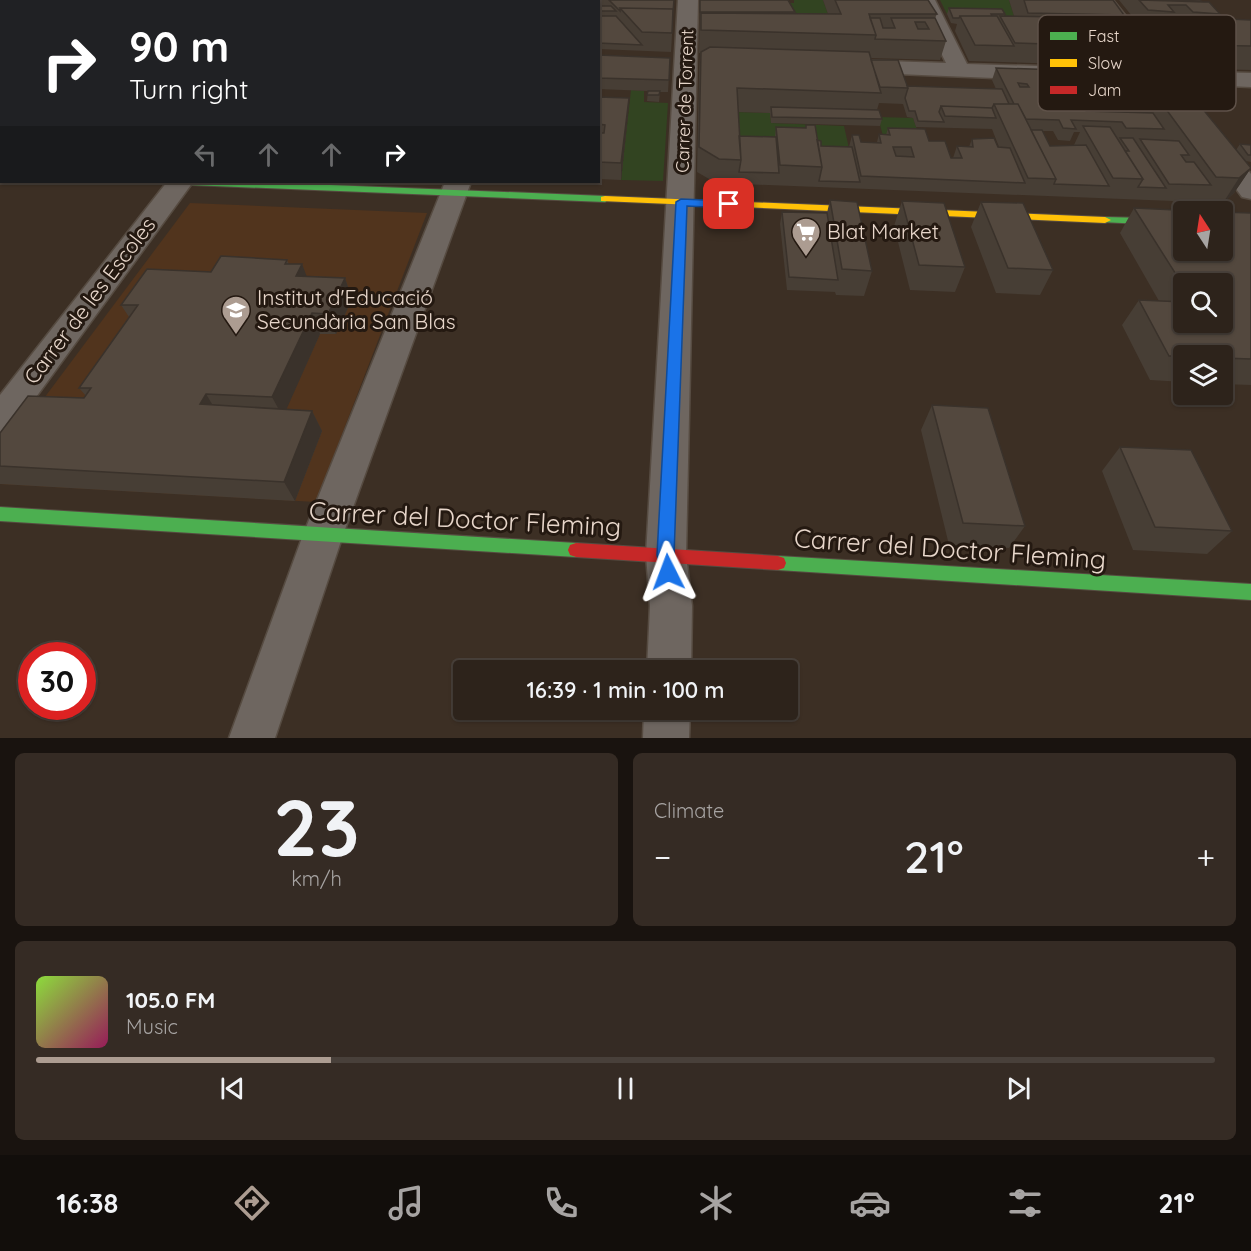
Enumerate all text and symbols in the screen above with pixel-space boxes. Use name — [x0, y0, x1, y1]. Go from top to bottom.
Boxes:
legend — [1038, 15, 1236, 111]
text: 90 m — [129, 20, 229, 73]
icon: right — [30, 24, 108, 102]
text: Fast — [1088, 26, 1119, 46]
street label: Carrer de Torrent — [670, 29, 699, 173]
text: Slow — [1088, 53, 1122, 73]
text: Turn right — [129, 72, 248, 106]
text: Jam — [1088, 80, 1121, 100]
icon: left — [189, 138, 222, 171]
icon: ahead — [252, 138, 285, 171]
icon: ahead — [315, 138, 348, 171]
icon: right — [378, 138, 411, 171]
pin — [703, 178, 754, 229]
icon: arrive — [712, 187, 745, 220]
north arrow — [1173, 201, 1233, 261]
map controls — [1173, 201, 1233, 405]
street label: Carrer de les Escoles — [18, 212, 160, 389]
supermarket icon: Blat Market — [790, 216, 822, 258]
place label: Blat Market — [827, 218, 939, 244]
button: search — [1173, 273, 1233, 333]
place label: Institut d'Educació Secundària San Blas — [257, 284, 456, 334]
school or university icon: Institut d'Educació Secundària San Blas — [220, 294, 252, 336]
button: layers — [1173, 345, 1233, 405]
street label: Carrer del Doctor Fleming — [308, 494, 622, 543]
street label: Carrer del Doctor Fleming — [793, 521, 1107, 576]
position arrow — [636, 540, 700, 604]
speed limit sign: 30 — [18, 642, 96, 720]
text: 16:39 · 1 min · 100 m — [526, 676, 725, 704]
text: 23 — [273, 778, 360, 876]
text: Climate — [654, 798, 724, 823]
text: 21° — [904, 828, 963, 884]
text: − — [654, 836, 671, 877]
text: + — [1196, 836, 1215, 877]
text: km/h — [291, 866, 342, 891]
text: 105.0 FM — [126, 986, 215, 1014]
text: Music — [126, 1014, 178, 1039]
icon: previous — [216, 1072, 249, 1105]
icon: pause — [609, 1072, 642, 1105]
icon: next — [1002, 1072, 1035, 1105]
icon: directions — [231, 1182, 273, 1224]
icon: music — [385, 1182, 427, 1224]
icon: phone — [540, 1182, 582, 1224]
icon: climate — [695, 1182, 737, 1224]
icon: car — [849, 1182, 891, 1224]
icon: filters — [1004, 1182, 1046, 1224]
text: 16:38 — [56, 1186, 118, 1220]
text: 21° — [1158, 1186, 1195, 1220]

